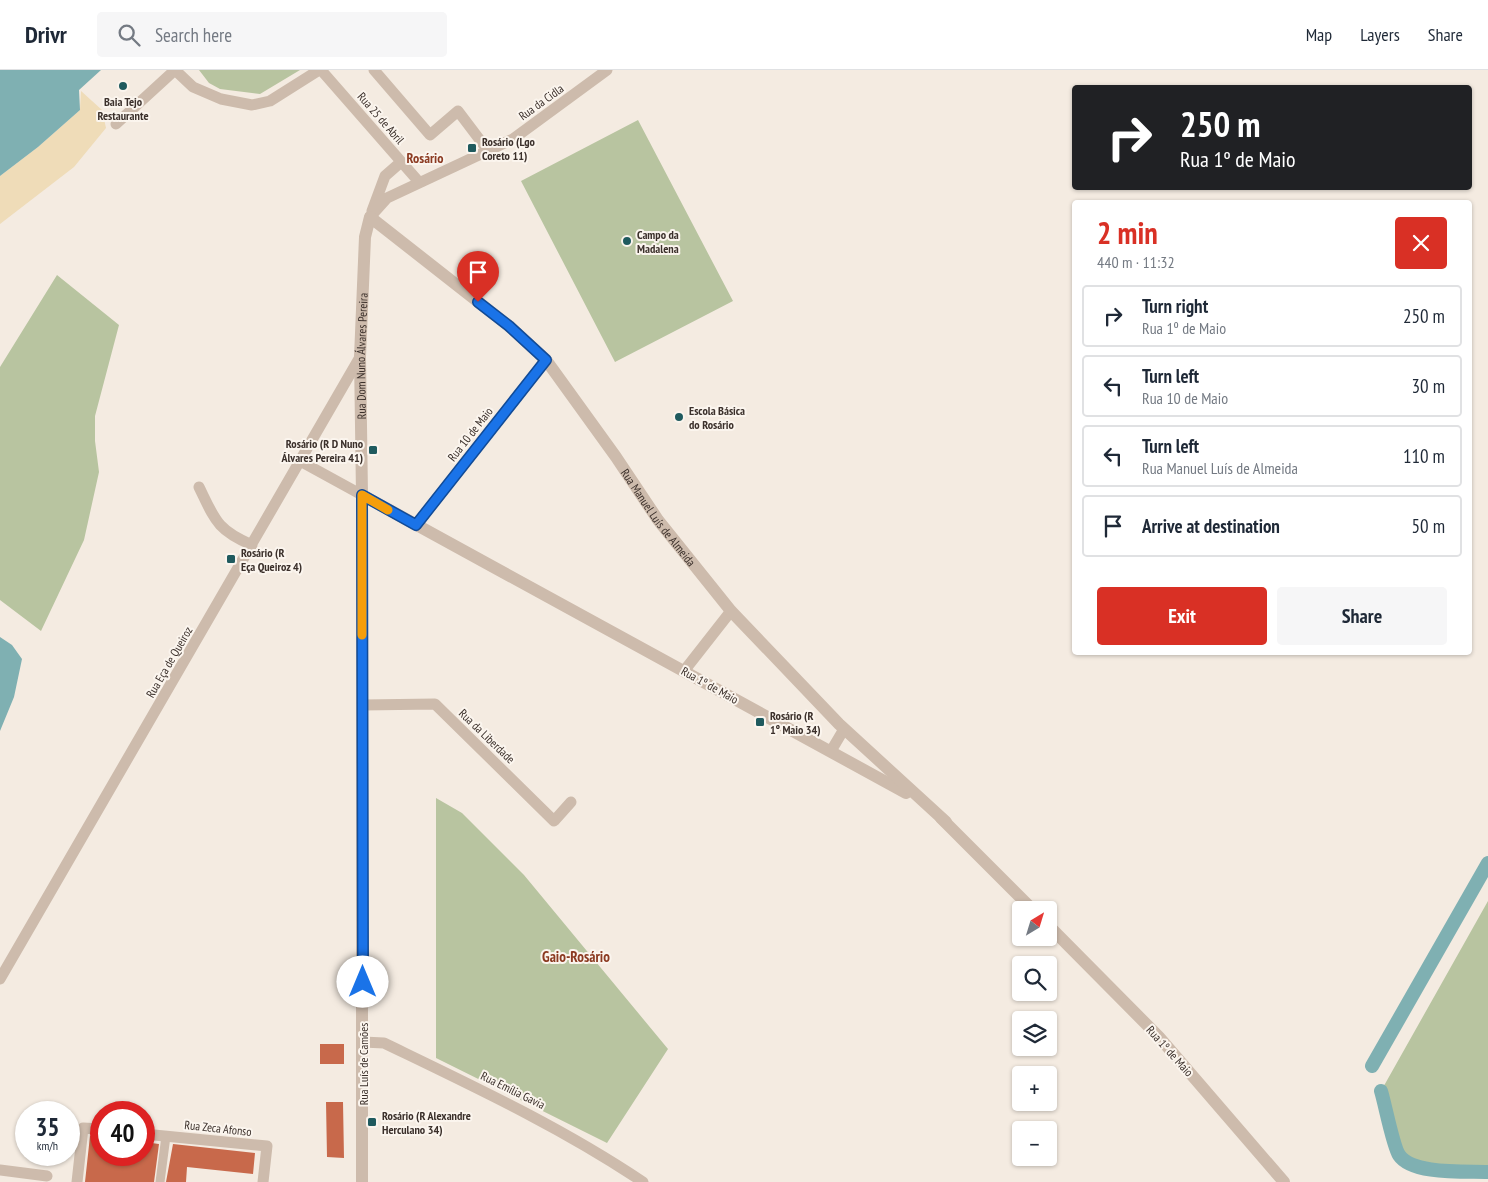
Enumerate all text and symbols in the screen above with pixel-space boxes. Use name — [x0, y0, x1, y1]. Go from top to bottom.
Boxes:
search box — [97, 12, 447, 57]
text: Drivr — [25, 19, 67, 50]
icon: search — [115, 21, 143, 49]
text: Search here — [155, 23, 232, 47]
text: Map — [1306, 23, 1332, 46]
text: Layers — [1360, 23, 1400, 46]
text: Share — [1428, 23, 1463, 46]
marker: Baia Tejo Restaurante — [117, 80, 129, 92]
street label: Rua da Cidla — [516, 81, 566, 123]
street label: Rua 25 de Abril — [354, 89, 408, 147]
place label: Baia Tejo Restaurante — [97, 94, 149, 123]
text: 250 m — [1180, 101, 1261, 147]
icon: right — [1097, 105, 1162, 170]
place label: Rosário (Lgo Coreto 11) — [482, 134, 535, 163]
marker: Rosário (Lgo Coreto 11) — [466, 142, 478, 154]
text: Rua 1º de Maio — [1180, 145, 1296, 173]
district label: Rosário — [407, 149, 443, 167]
text: 2 min — [1097, 213, 1158, 252]
button: close — [1395, 217, 1447, 269]
place label: Campo da Madalena — [637, 227, 679, 256]
marker: Campo da Madalena — [621, 235, 633, 247]
pin — [457, 251, 499, 302]
text: 440 m · 11:32 — [1097, 252, 1175, 272]
icon: arrive — [464, 258, 492, 286]
street label: Rua Dom Nuno Álvares Pereira — [352, 292, 370, 419]
text: Turn right — [1142, 294, 1208, 318]
icon: right — [1099, 302, 1127, 330]
text: 250 m — [1403, 304, 1445, 328]
text: Rua 1º de Maio — [1142, 318, 1226, 338]
text: Turn left — [1142, 364, 1199, 388]
icon: left — [1099, 372, 1127, 400]
text: 30 m — [1412, 374, 1445, 398]
text: Rua 10 de Maio — [1142, 388, 1228, 408]
place label: Escola Básica do Rosário — [689, 403, 745, 432]
street label: Rua 10 de Maio — [444, 404, 496, 464]
marker: Escola Básica do Rosário — [673, 411, 685, 423]
text: Turn left — [1142, 434, 1199, 458]
place label: Rosário (R D Nuno Álvares Pereira 41) — [280, 436, 364, 465]
icon: left — [1099, 442, 1127, 470]
marker: Rosário (R D Nuno Álvares Pereira 41) — [367, 444, 379, 456]
text: 110 m — [1403, 444, 1445, 468]
text: Rua Manuel Luís de Almeida — [1142, 458, 1298, 478]
street label: Rua Manuel Luís de Almeida — [618, 465, 699, 569]
icon: arrive — [1099, 512, 1127, 540]
text: Arrive at destination — [1142, 514, 1280, 538]
text: 50 m — [1412, 514, 1445, 538]
place label: Rosário (R Eça Queiroz 4) — [241, 545, 302, 574]
marker: Rosário (R Eça Queiroz 4) — [225, 553, 237, 565]
button: Exit — [1097, 587, 1267, 645]
button: Share — [1277, 587, 1447, 645]
street label: Rua Eça de Queiroz — [143, 624, 195, 700]
street label: Rua 1º de Maio — [679, 663, 741, 707]
street label: Rua da Liberdade — [456, 706, 518, 766]
place label: Rosário (R 1º Maio 34) — [770, 708, 821, 737]
marker: Rosário (R 1º Maio 34) — [754, 716, 766, 728]
north arrow — [1012, 901, 1058, 946]
map controls — [1012, 901, 1057, 1166]
district label: Gaio-Rosário — [542, 947, 610, 966]
position arrow — [336, 955, 388, 1007]
button: search — [1012, 956, 1057, 1001]
button: layers — [1012, 1011, 1057, 1056]
street label: Rua Luís de Camões — [356, 1023, 371, 1105]
street label: Rua 1º de Maio — [1143, 1023, 1197, 1079]
button: + — [1012, 1066, 1057, 1111]
street label: Rua Emília Gavia — [479, 1068, 548, 1112]
speed limit sign: 40 — [90, 1101, 155, 1166]
place label: Rosário (R Alexandre Herculano 34) — [382, 1108, 471, 1137]
text: 35 — [36, 1111, 59, 1143]
marker: Rosário (R Alexandre Herculano 34) — [366, 1116, 378, 1128]
street label: Rua Zeca Afonso — [184, 1117, 252, 1139]
button: − — [1012, 1121, 1057, 1166]
text: km/h — [37, 1138, 58, 1153]

